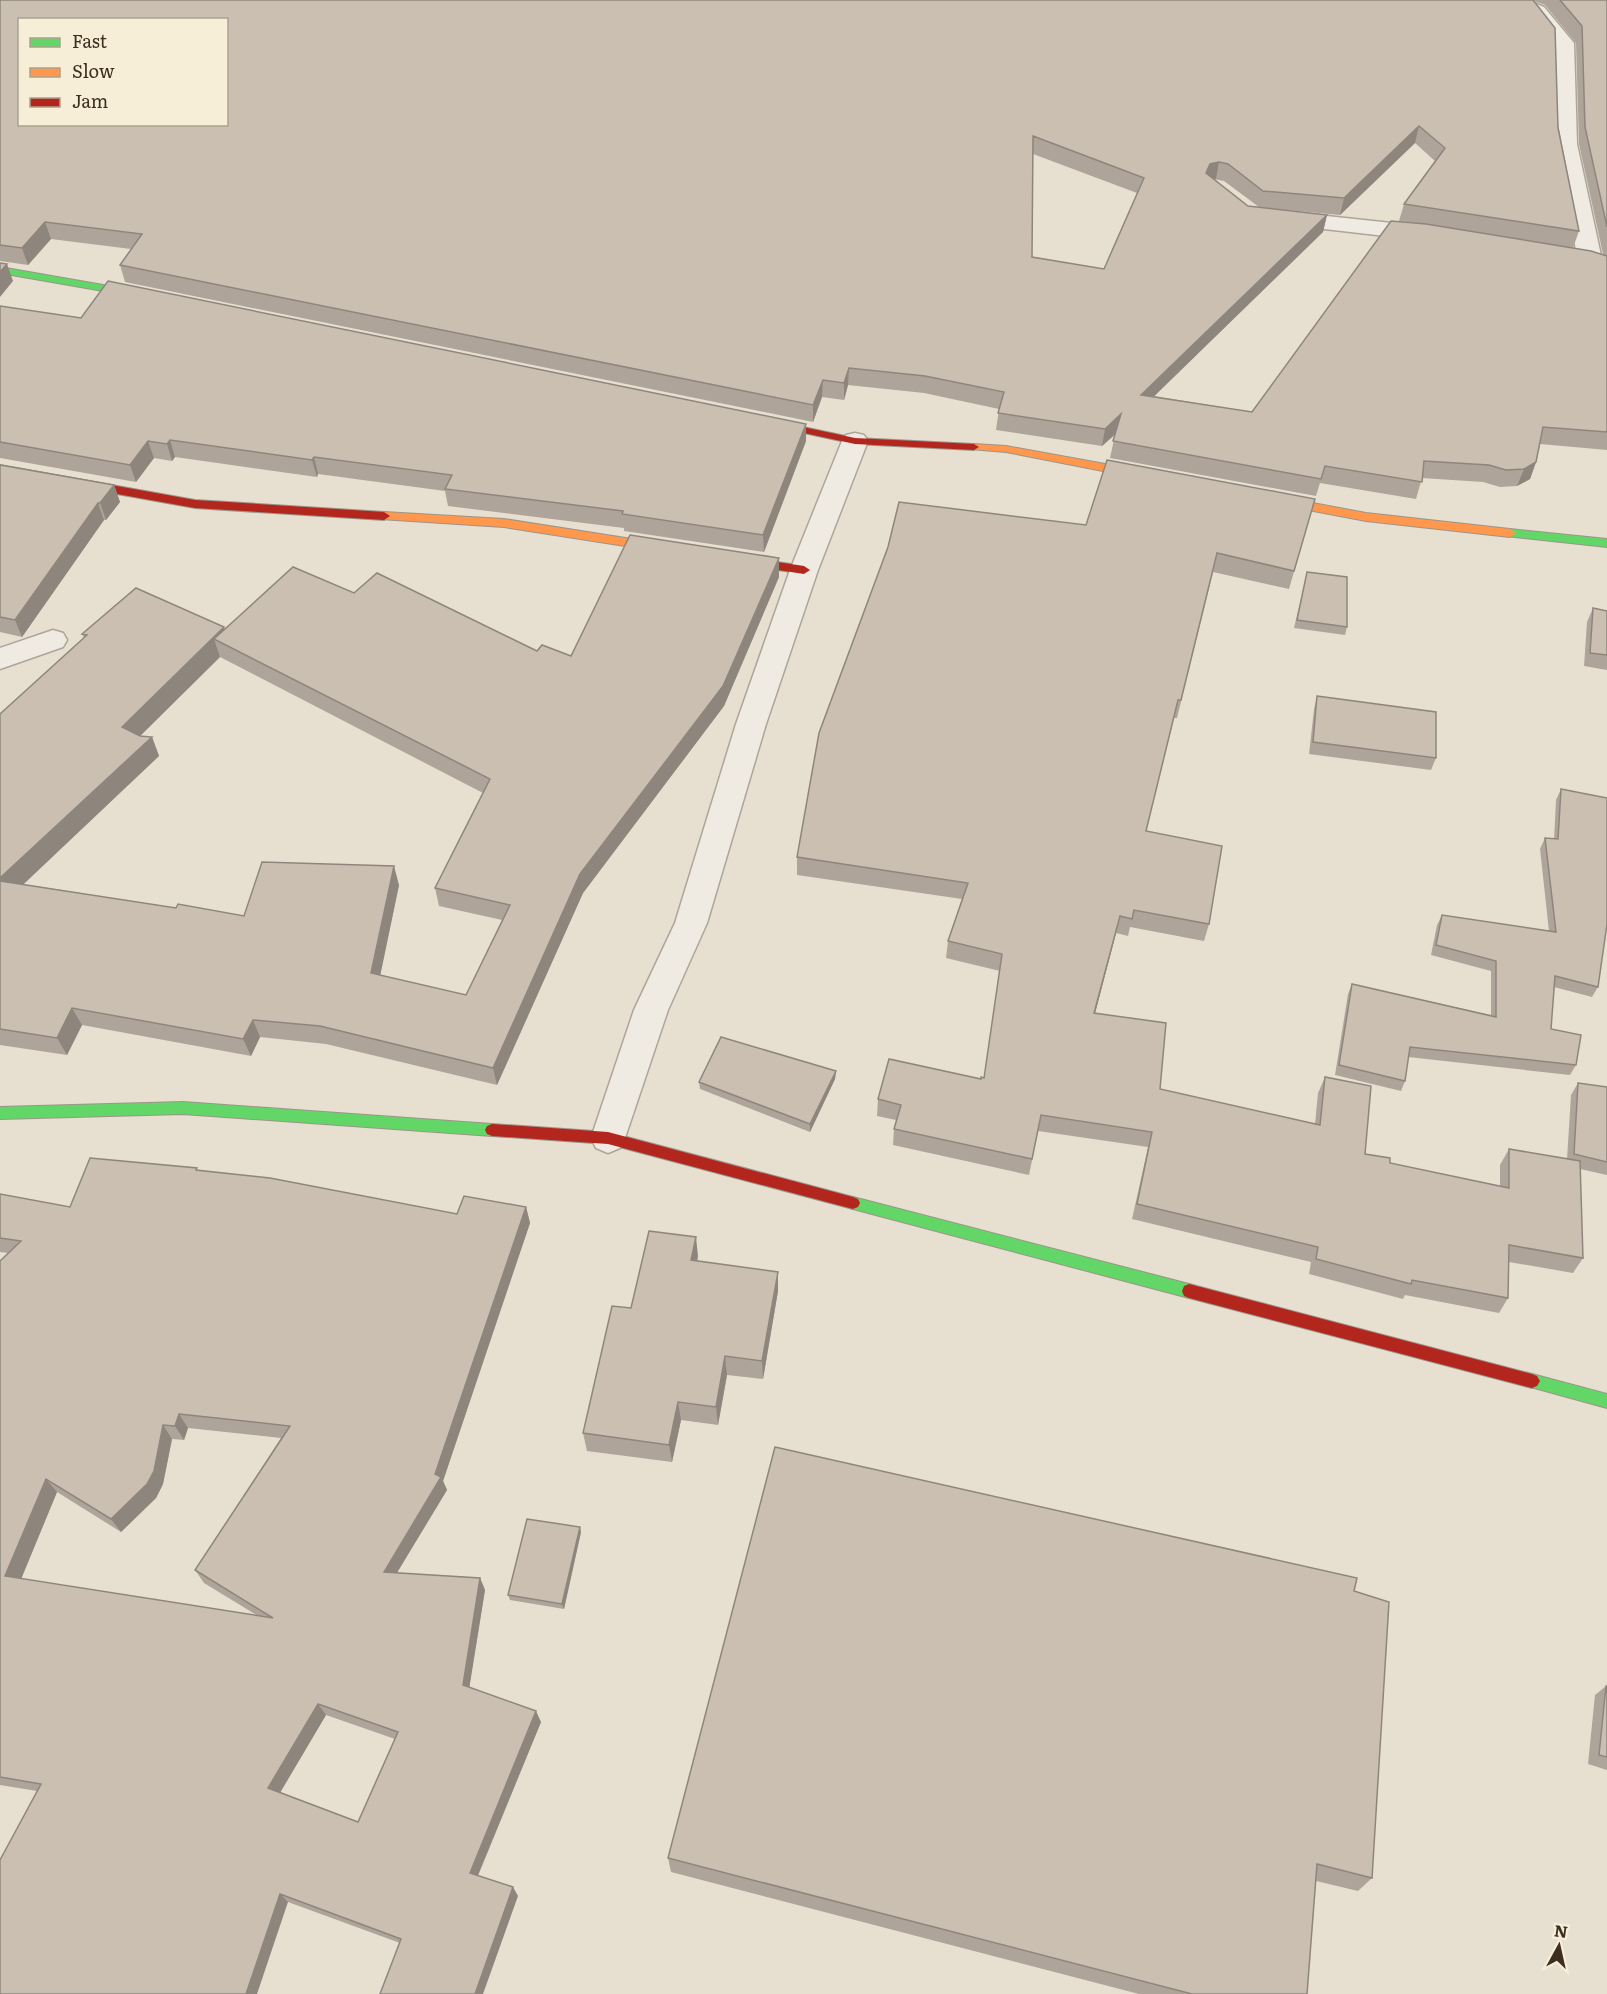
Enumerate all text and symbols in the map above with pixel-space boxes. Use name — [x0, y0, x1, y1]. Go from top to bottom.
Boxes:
legend — [18, 18, 228, 126]
text: Fast — [72, 27, 108, 54]
text: Slow — [72, 57, 115, 84]
text: Jam — [72, 87, 108, 114]
north arrow — [1529, 1916, 1589, 1976]
text: N — [1553, 1917, 1570, 1943]

